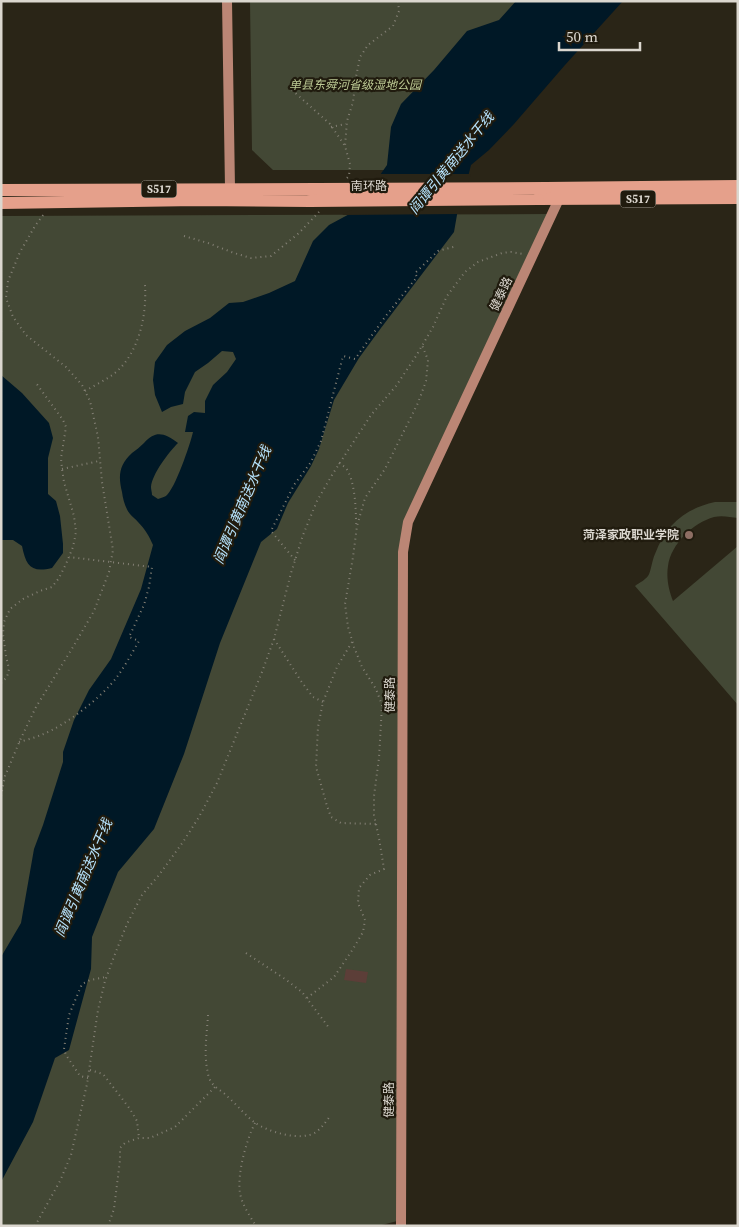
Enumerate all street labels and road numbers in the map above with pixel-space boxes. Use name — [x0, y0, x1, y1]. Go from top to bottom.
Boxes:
street label: 南环路 — [351, 178, 387, 194]
road number: S517 — [142, 180, 176, 198]
road number: S517 — [620, 190, 656, 208]
street label: 健泰路 — [486, 274, 516, 314]
street label: 健泰路 — [382, 677, 398, 713]
street label: 健泰路 — [381, 1082, 397, 1118]

